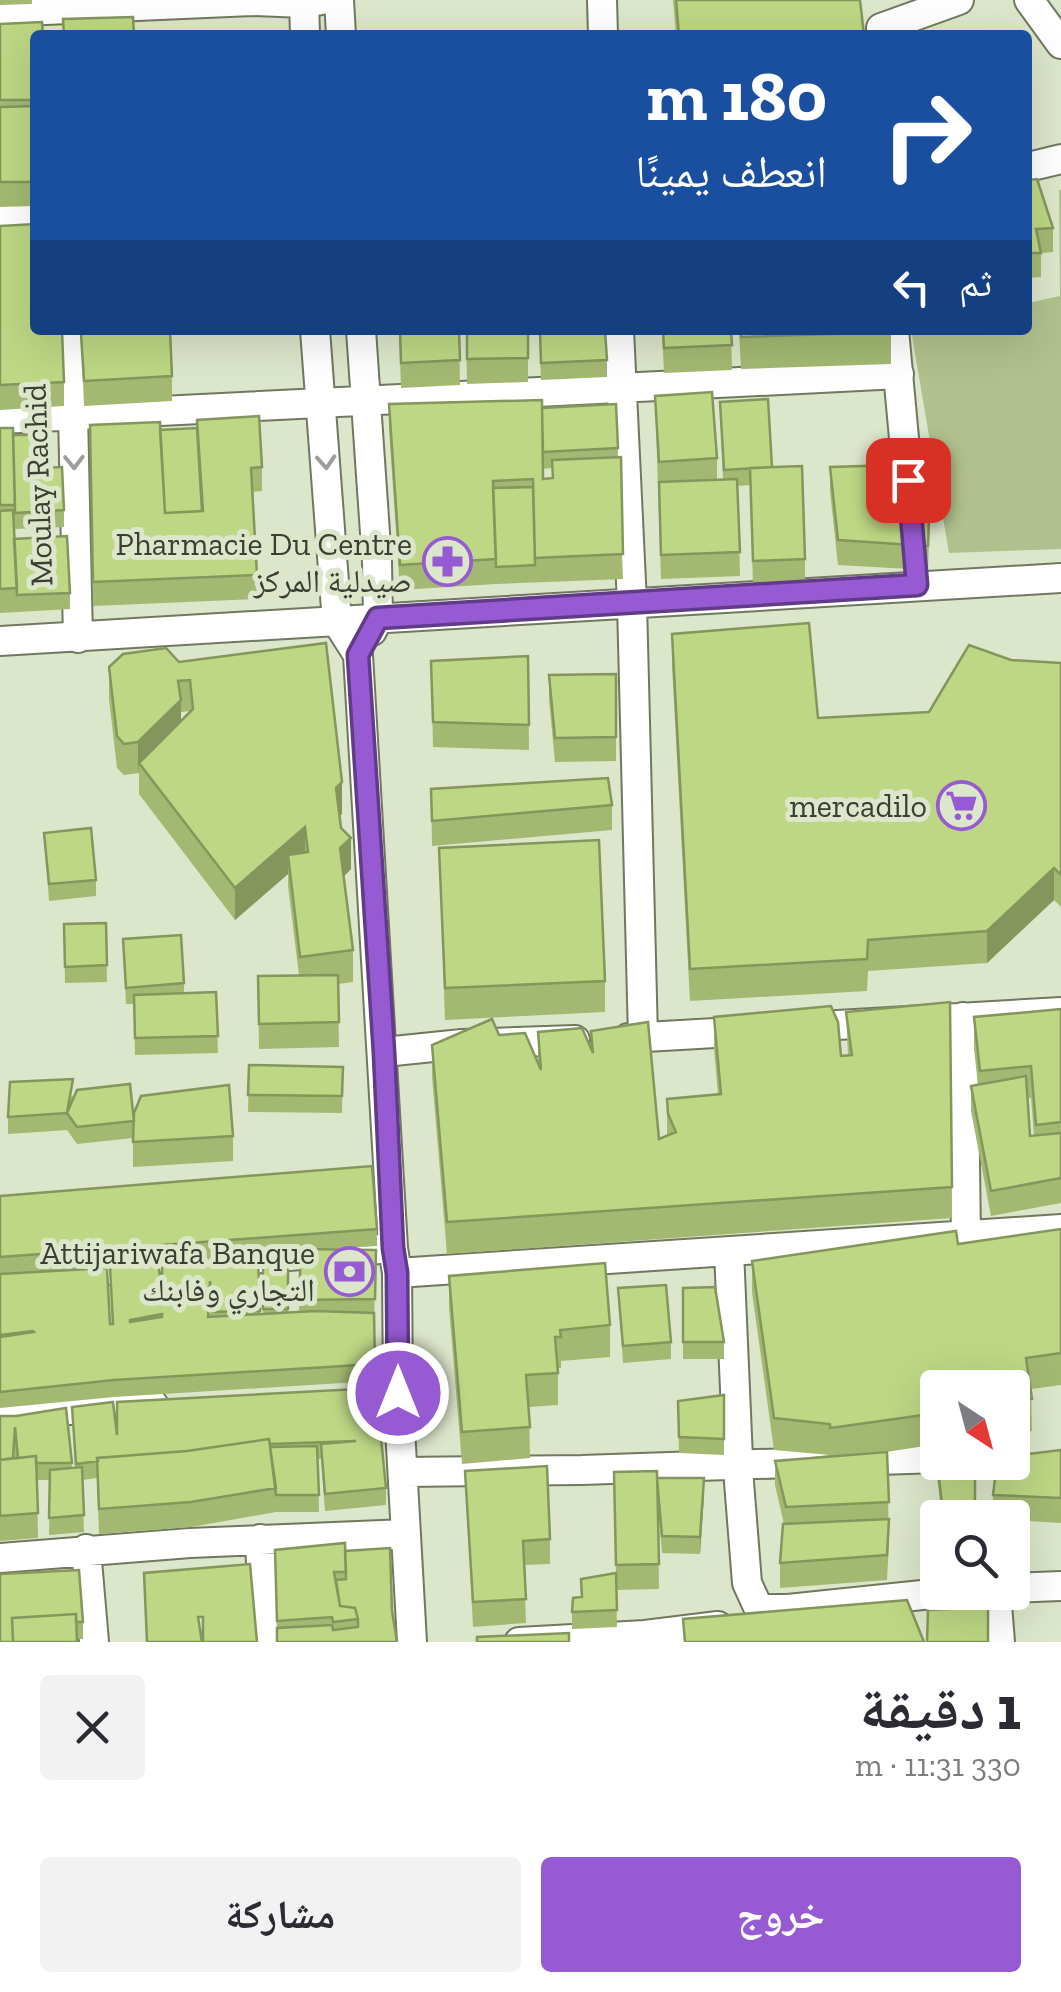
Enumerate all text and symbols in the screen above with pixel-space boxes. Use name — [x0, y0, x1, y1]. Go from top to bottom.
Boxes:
text: 180 m — [646, 54, 827, 138]
icon: right — [862, 70, 992, 200]
text: انعطف يمينًا — [635, 145, 827, 199]
icon: left — [884, 260, 939, 315]
text: ثم — [959, 260, 992, 306]
street label: Moulay Rachid — [15, 383, 61, 587]
pin — [866, 438, 951, 523]
icon: arrive — [881, 453, 936, 508]
one-way arrow — [315, 454, 336, 470]
one-way arrow — [63, 456, 85, 471]
place label: Pharmacie Du Centre صيدلية المركز — [116, 525, 412, 600]
pharmacy icon: Pharmacie Du Centre صيدلية المركز — [421, 536, 473, 588]
supermarket icon: mercadilo — [936, 780, 988, 832]
place label: mercadilo — [789, 787, 927, 825]
place label: Attijariwafa Banque التجاري وفابنك — [40, 1234, 315, 1315]
bank icon: Attijariwafa Banque التجاري وفابنك — [324, 1245, 376, 1297]
position arrow — [346, 1341, 450, 1445]
north arrow — [920, 1370, 1030, 1480]
map controls — [920, 1370, 1030, 1610]
button: search — [920, 1500, 1030, 1610]
text: 1 دقيقة — [860, 1672, 1021, 1744]
button: close — [40, 1675, 145, 1780]
text: 330 m · 11:31 — [855, 1746, 1021, 1784]
button: مشاركة — [40, 1857, 521, 1972]
button: خروج — [541, 1857, 1021, 1972]

